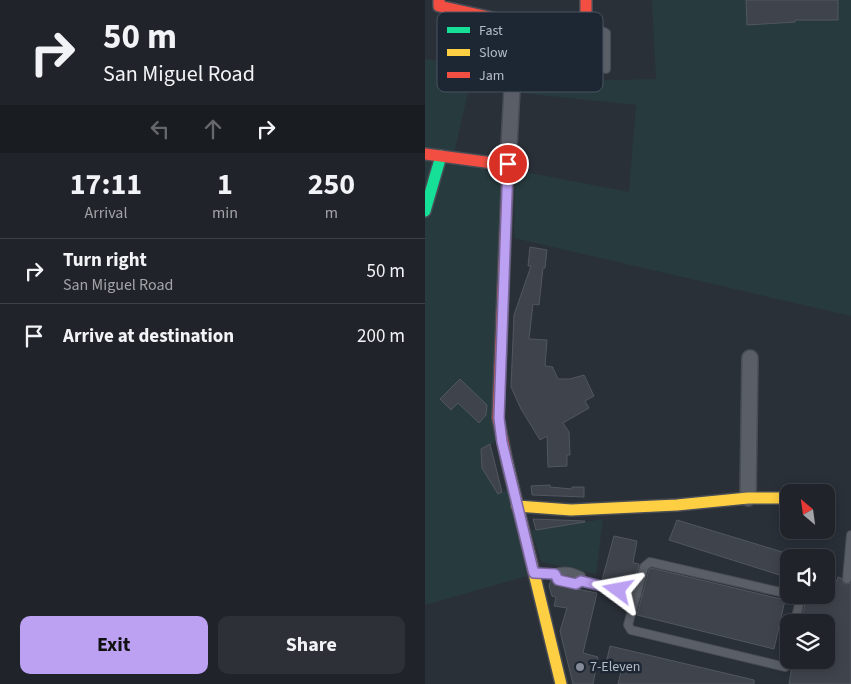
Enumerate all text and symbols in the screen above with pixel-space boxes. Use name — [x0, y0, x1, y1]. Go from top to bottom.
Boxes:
text: 50 m — [103, 12, 177, 62]
legend — [437, 12, 603, 92]
icon: right — [20, 20, 85, 85]
text: Fast — [479, 21, 503, 41]
text: Slow — [479, 43, 508, 63]
text: San Miguel Road — [103, 58, 255, 90]
text: Jam — [479, 66, 504, 86]
icon: left — [146, 115, 174, 143]
icon: ahead — [199, 115, 227, 143]
icon: right — [252, 115, 280, 143]
pin — [487, 143, 529, 185]
icon: arrive — [494, 150, 522, 178]
text: 17:11 — [70, 163, 142, 206]
text: 1 — [217, 163, 233, 206]
text: 250 — [308, 163, 355, 206]
text: Arrival — [84, 202, 127, 224]
text: min — [212, 202, 238, 224]
text: m — [325, 202, 338, 224]
text: Turn right — [63, 247, 147, 274]
icon: right — [20, 257, 48, 285]
text: 50 m — [367, 258, 405, 285]
text: San Miguel Road — [63, 274, 173, 296]
icon: arrive — [20, 322, 48, 350]
text: Arrive at destination — [63, 323, 234, 350]
text: 200 m — [357, 323, 405, 350]
north arrow — [780, 484, 835, 539]
map controls — [780, 484, 835, 669]
button: sound — [780, 549, 835, 604]
position arrow — [591, 563, 643, 615]
button: layers — [780, 614, 835, 669]
button: Exit — [20, 616, 208, 674]
button: Share — [218, 616, 405, 674]
place label: 7-Eleven — [590, 657, 640, 677]
marker: 7-Eleven — [574, 661, 586, 673]

